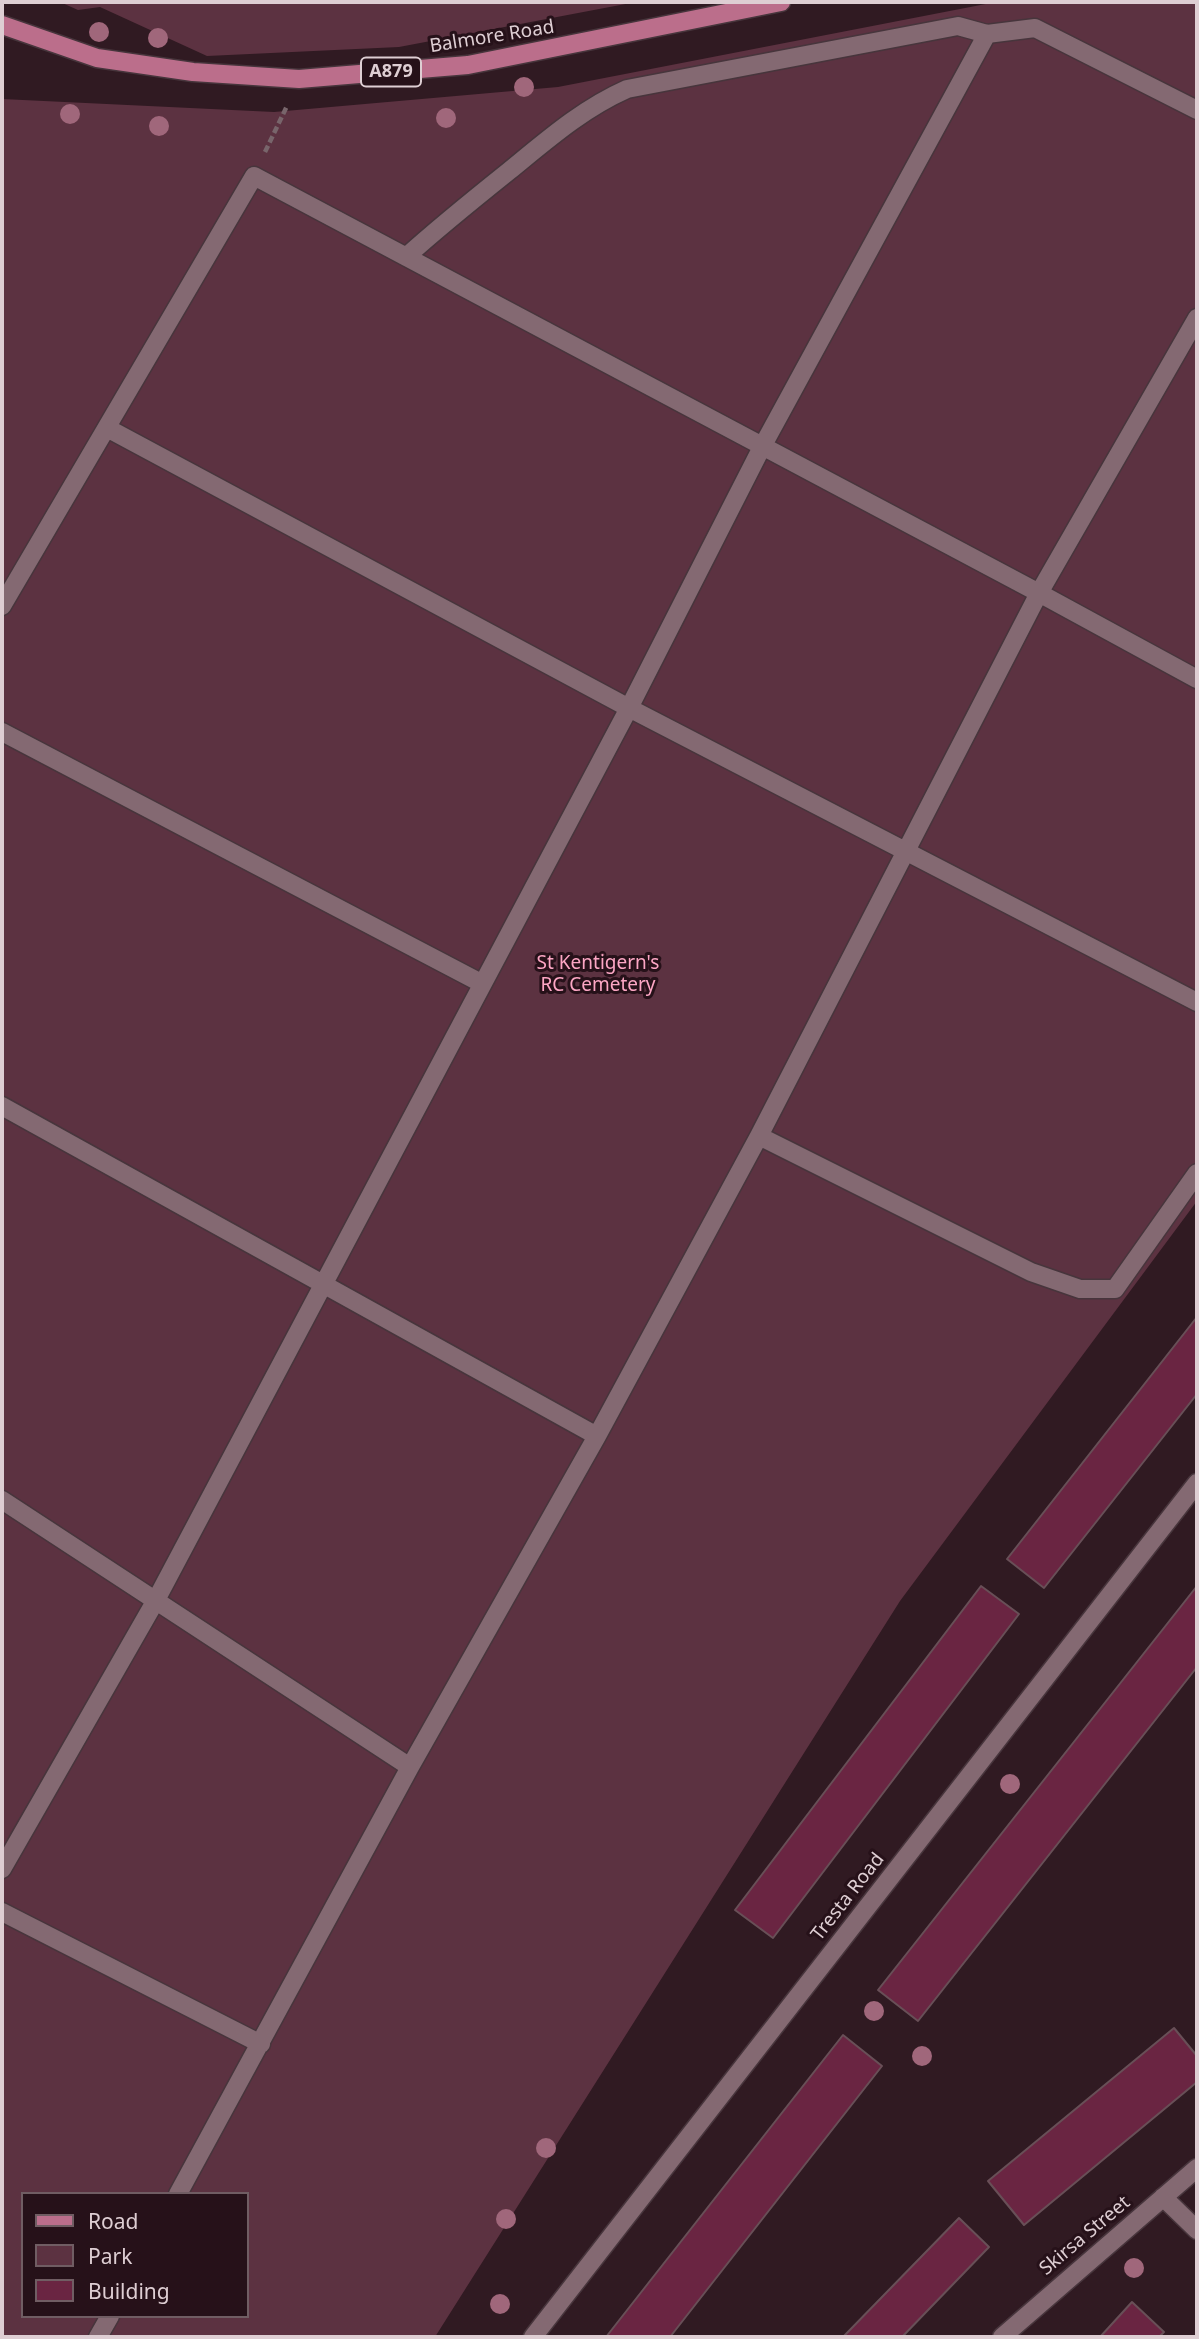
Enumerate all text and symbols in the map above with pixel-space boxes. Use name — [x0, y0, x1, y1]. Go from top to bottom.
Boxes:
street label: Balmore Road — [428, 16, 556, 58]
road number: A879 — [361, 58, 421, 86]
park label: St Kentigern's RC Cemetery — [537, 953, 659, 997]
street label: Tresta Road — [807, 1849, 889, 1945]
legend — [21, 2192, 248, 2318]
street label: Skirsa Street — [1035, 2192, 1135, 2280]
text: Road — [88, 2207, 138, 2235]
text: Park — [88, 2242, 132, 2270]
text: Building — [88, 2277, 170, 2305]

